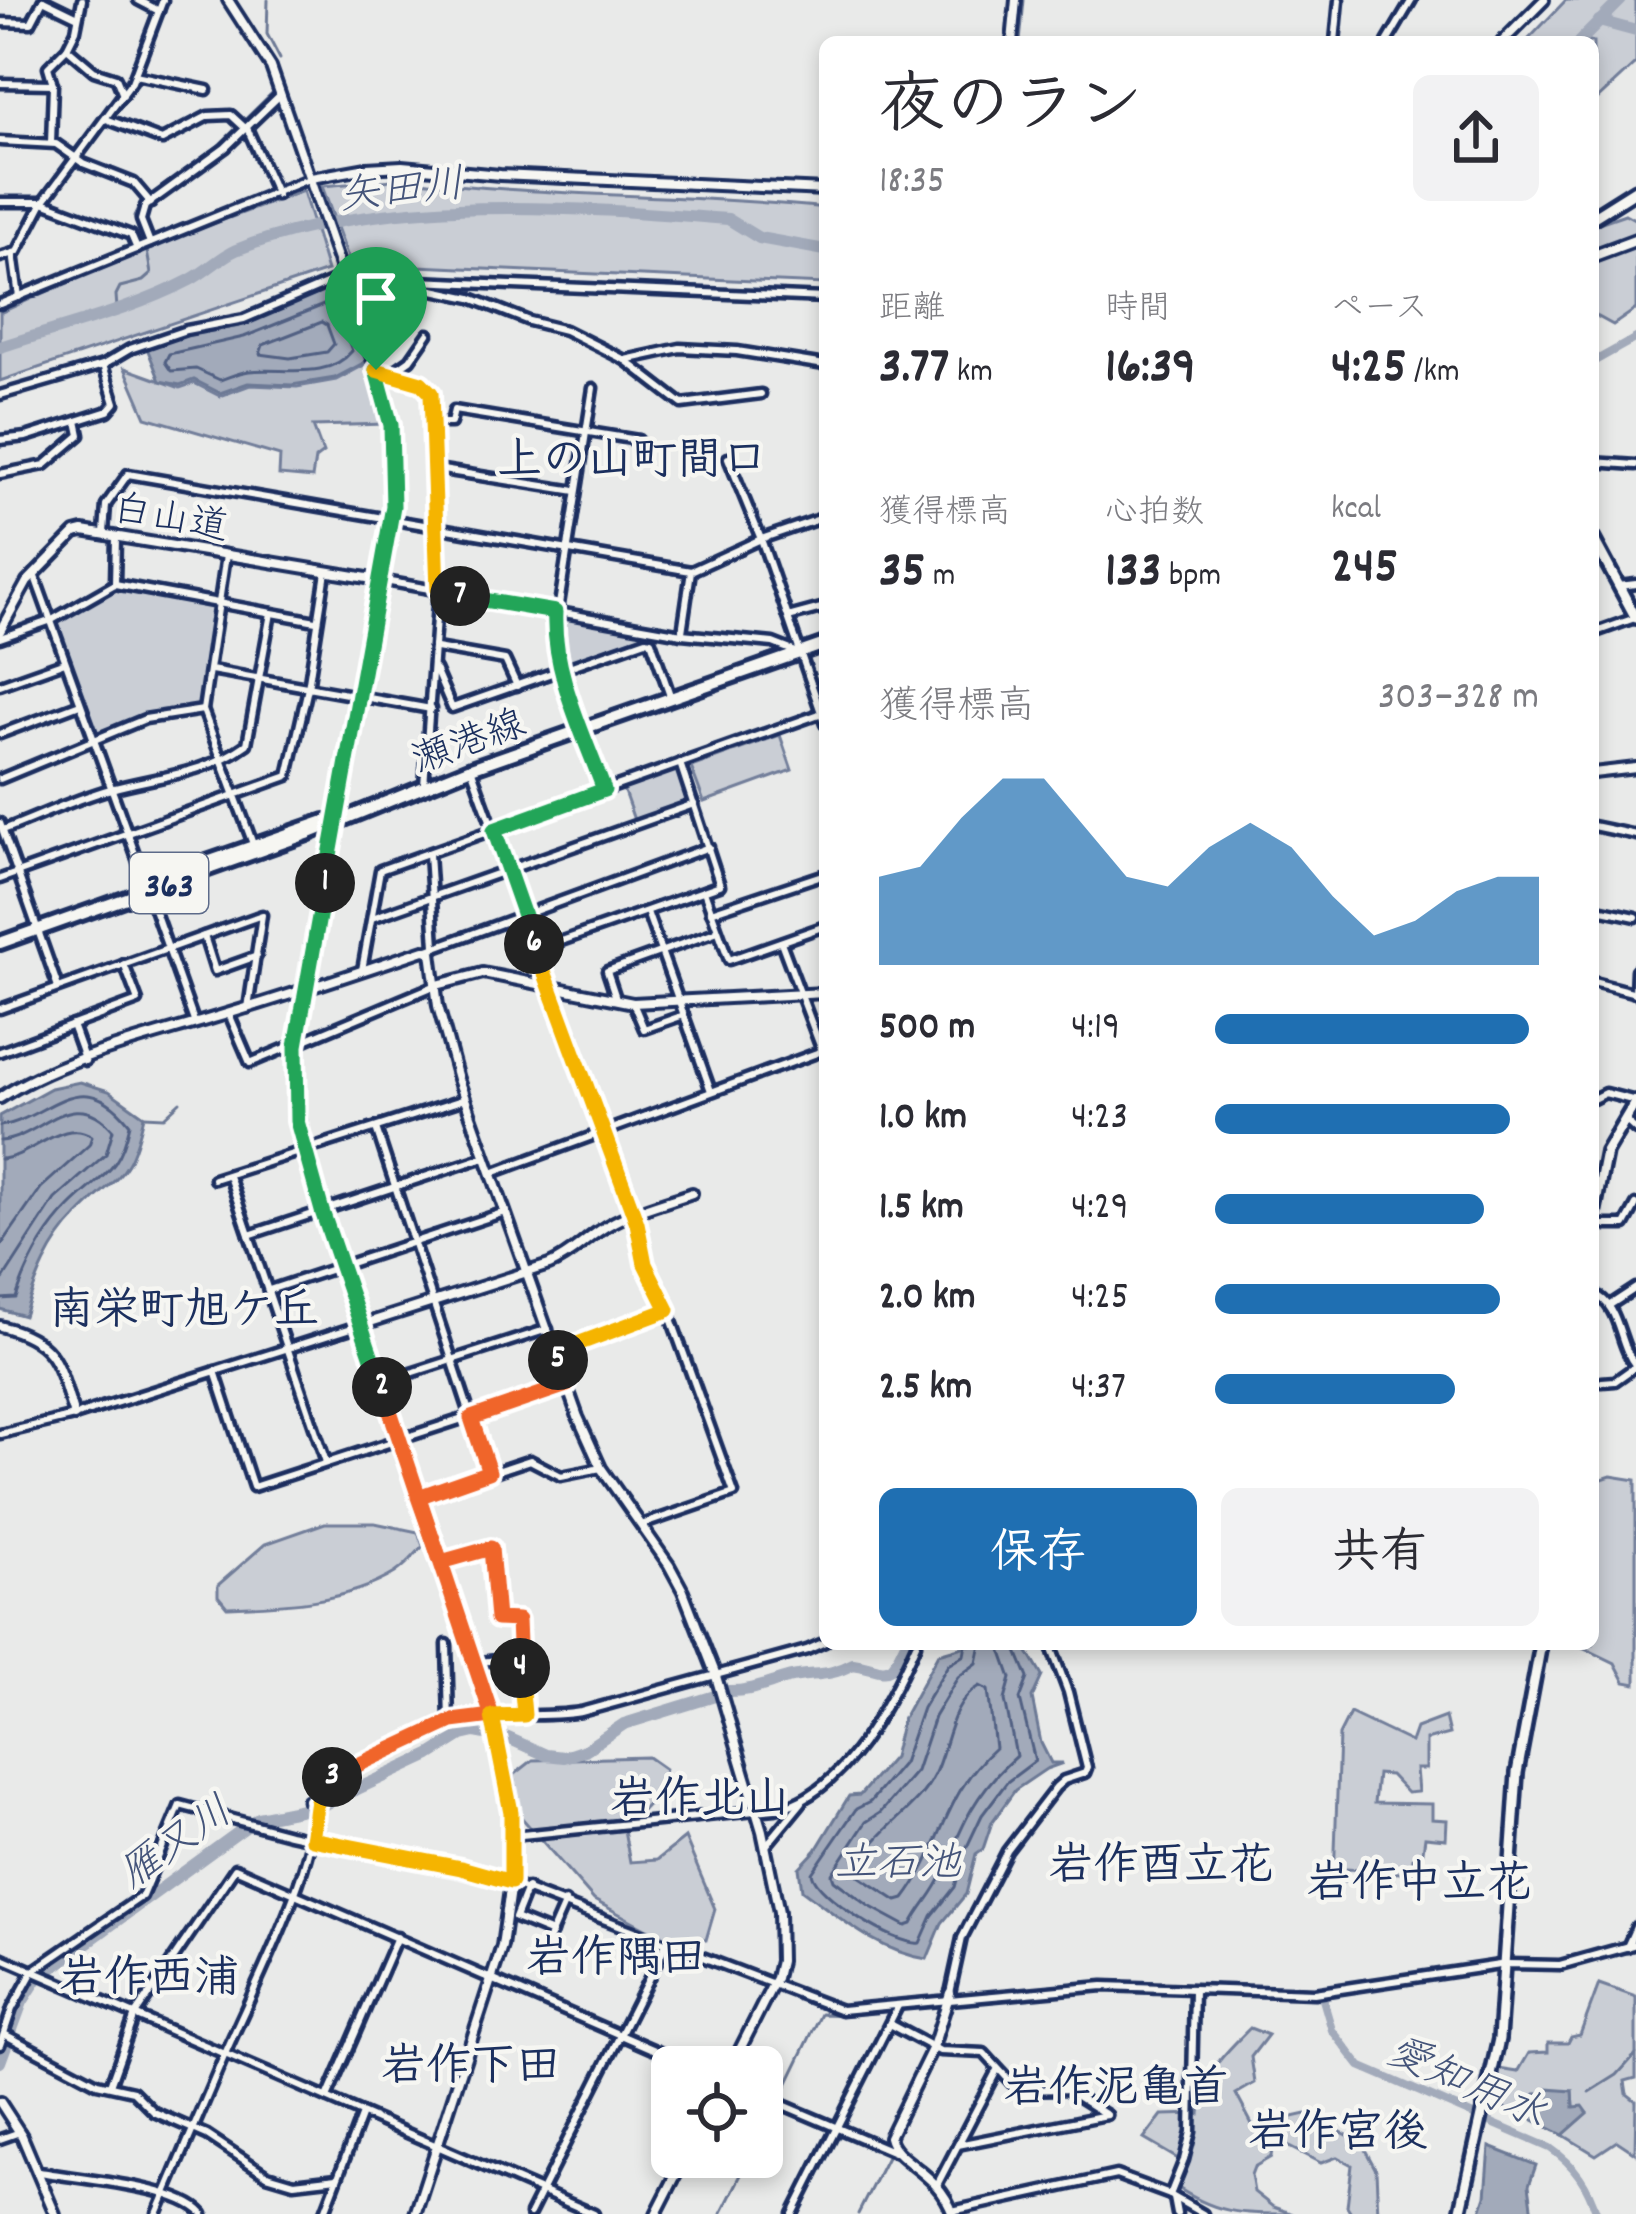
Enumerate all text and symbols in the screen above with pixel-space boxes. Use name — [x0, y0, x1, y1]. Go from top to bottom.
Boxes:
text: 夜のラン — [879, 64, 1143, 158]
button: share — [1413, 75, 1539, 201]
text: 18:35 — [879, 156, 945, 211]
water label: 矢田川 — [336, 158, 468, 230]
pin — [325, 247, 427, 370]
icon: arrive — [343, 265, 409, 331]
text: 距離 — [879, 287, 945, 334]
text: 時間 — [1105, 287, 1171, 334]
text: ペース — [1331, 287, 1428, 334]
text: 3.77 — [879, 334, 949, 406]
text: 16:39 — [1105, 334, 1196, 406]
text: 4:25 — [1331, 334, 1407, 406]
text: km — [949, 350, 993, 397]
text: /km — [1407, 350, 1460, 397]
district label: 上の山町間口 — [497, 432, 767, 496]
street label: 白山道 — [107, 484, 232, 559]
text: kcal — [1331, 487, 1381, 534]
text: 獲得標高 — [879, 491, 1011, 538]
text: 心拍数 — [1105, 491, 1204, 538]
text: 245 — [1331, 534, 1398, 606]
text: 35 — [879, 538, 925, 610]
text: 133 — [1105, 538, 1161, 610]
text: m — [925, 554, 956, 601]
text: bpm — [1161, 554, 1221, 601]
pin: 7 — [430, 566, 490, 626]
text: 7 — [454, 572, 466, 619]
text: 303–328 m — [1378, 672, 1539, 727]
text: 獲得標高 — [879, 682, 1035, 737]
street label: 瀬港線 — [406, 699, 535, 791]
road number: 363 — [130, 853, 208, 913]
pin: 1 — [295, 853, 355, 913]
text: 1 — [321, 859, 329, 906]
pin: 6 — [504, 914, 564, 974]
text: 6 — [526, 920, 542, 967]
text: 500 m — [879, 1002, 975, 1057]
text: 4:19 — [1071, 1002, 1120, 1057]
text: 1.0 km — [879, 1092, 967, 1147]
text: 4:23 — [1071, 1092, 1128, 1147]
text: 1.5 km — [879, 1182, 964, 1237]
text: 4:29 — [1071, 1182, 1129, 1237]
text: 2.0 km — [879, 1272, 976, 1327]
text: 4:25 — [1071, 1272, 1129, 1327]
district label: 南栄町旭ケ丘 — [49, 1282, 319, 1346]
pin: 5 — [528, 1330, 588, 1390]
text: 5 — [550, 1336, 566, 1383]
pin: 2 — [352, 1357, 412, 1417]
text: 2.5 km — [879, 1362, 972, 1417]
text: 4:37 — [1071, 1362, 1126, 1417]
text: 2 — [375, 1363, 389, 1410]
button: 保存 — [879, 1488, 1197, 1626]
button: 共有 — [1221, 1488, 1539, 1626]
pin: 4 — [490, 1638, 550, 1698]
text: 4 — [513, 1644, 527, 1691]
pin: 3 — [302, 1747, 362, 1807]
text: 3 — [325, 1753, 339, 1800]
district label: 岩作北山 — [610, 1771, 790, 1835]
water label: 雁又川 — [109, 1785, 247, 1906]
water label: 立石池 — [835, 1837, 962, 1897]
district label: 岩作酉立花 — [1048, 1837, 1274, 1901]
district label: 岩作中立花 — [1306, 1855, 1532, 1919]
district label: 岩作隅田 — [526, 1930, 706, 1994]
district label: 岩作西浦 — [59, 1950, 239, 2014]
water label: 愛知用水 — [1376, 2025, 1554, 2148]
district label: 岩作下田 — [381, 2038, 561, 2102]
map controls — [651, 2046, 783, 2178]
button: locate — [651, 2046, 783, 2178]
district label: 岩作泥亀首 — [1003, 2060, 1229, 2124]
district label: 岩作宮後 — [1248, 2104, 1428, 2168]

